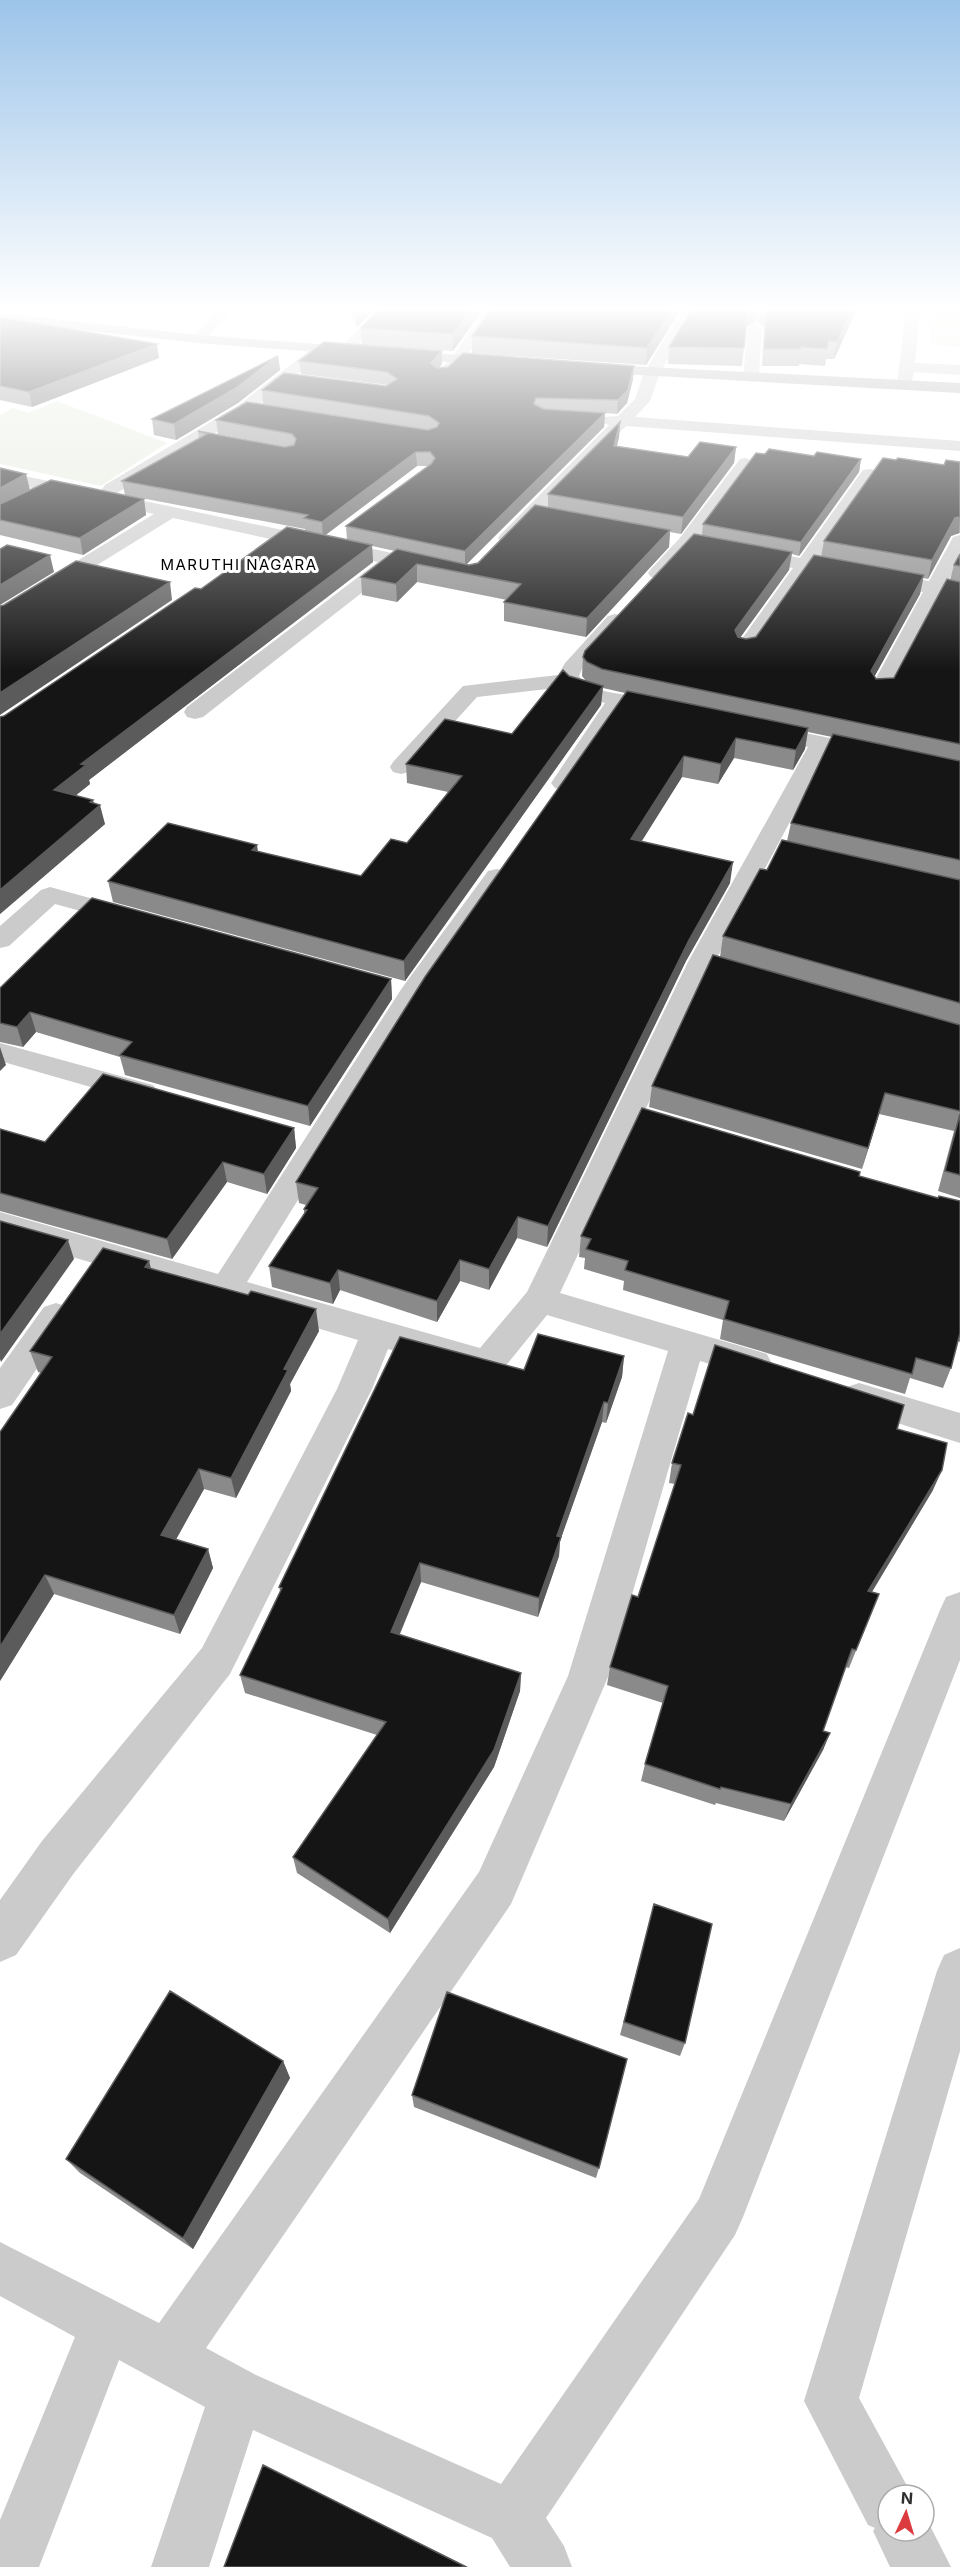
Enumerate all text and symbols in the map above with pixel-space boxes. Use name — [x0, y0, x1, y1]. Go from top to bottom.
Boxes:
district label: MARUTHI NAGARA — [160, 555, 318, 574]
north arrow — [876, 2483, 936, 2543]
text: N — [900, 2488, 914, 2508]

